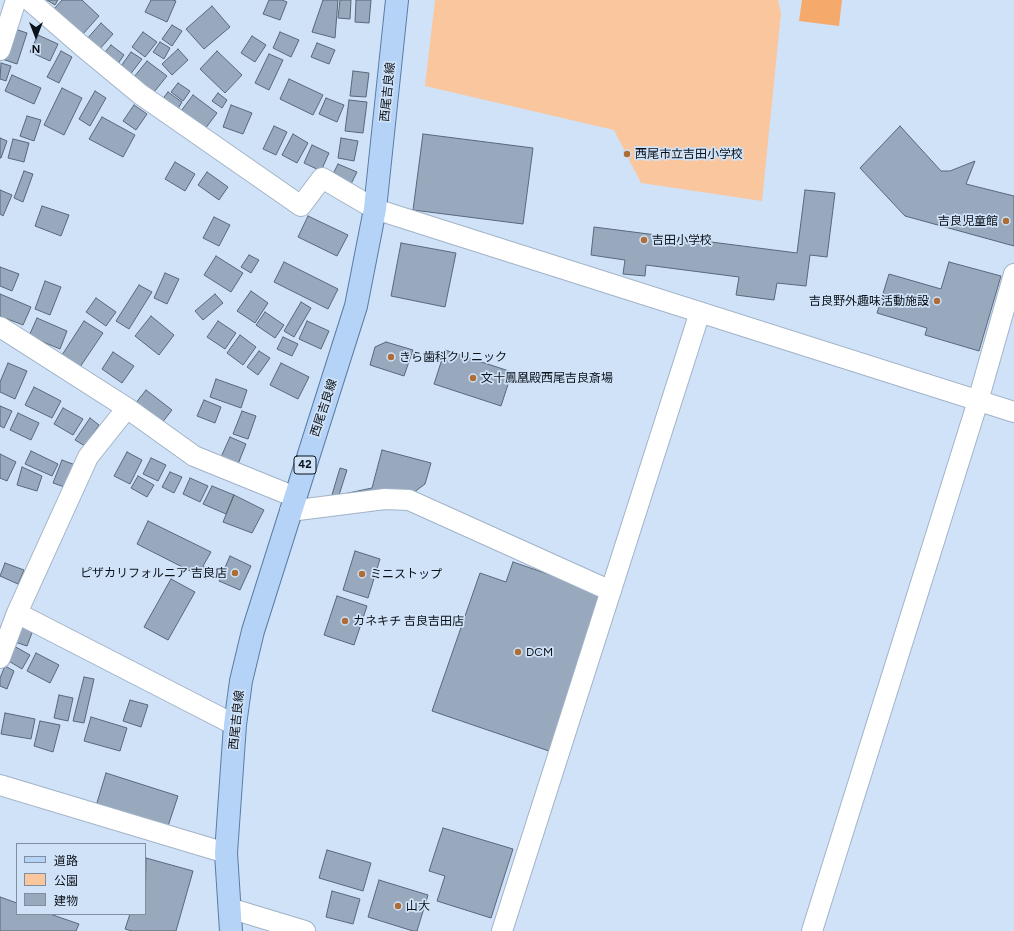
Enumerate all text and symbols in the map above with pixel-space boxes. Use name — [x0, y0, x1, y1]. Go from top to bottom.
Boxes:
north arrow — [16, 16, 56, 56]
text: N — [32, 42, 40, 55]
street label: 西尾吉良線 — [378, 61, 398, 123]
place label: 西尾市立吉田小学校 — [635, 147, 743, 161]
marker: 西尾市立吉田小学校 — [622, 149, 632, 159]
place label: 吉良児童館 — [938, 214, 998, 228]
marker: 吉良児童館 — [1001, 216, 1011, 226]
place label: 吉田小学校 — [652, 233, 712, 247]
marker: 吉田小学校 — [639, 235, 649, 245]
place label: 吉良野外趣味活動施設 — [809, 294, 929, 308]
marker: 吉良野外趣味活動施設 — [932, 296, 942, 306]
place label: きら歯科クリニック — [399, 350, 507, 364]
marker: きら歯科クリニック — [386, 352, 396, 362]
place label: 文十鳳凰殿西尾吉良斎場 — [481, 371, 613, 385]
marker: 文十鳳凰殿西尾吉良斎場 — [468, 373, 478, 383]
street label: 西尾吉良線 — [308, 377, 340, 439]
road number: 42 — [294, 456, 316, 474]
place label: ピザカリフォルニア 吉良店 — [80, 566, 227, 580]
place label: ミニストップ — [370, 567, 442, 581]
marker: ピザカリフォルニア 吉良店 — [230, 568, 240, 578]
marker: ミニストップ — [357, 569, 367, 579]
place label: カネキチ 吉良吉田店 — [353, 614, 464, 628]
marker: カネキチ 吉良吉田店 — [340, 616, 350, 626]
place label: DCM — [526, 645, 553, 659]
marker: DCM — [513, 647, 523, 657]
street label: 西尾吉良線 — [227, 689, 247, 751]
legend — [16, 843, 146, 915]
text: 道路 — [54, 854, 78, 868]
text: 公園 — [54, 874, 78, 888]
text: 建物 — [54, 894, 78, 908]
place label: 山大 — [406, 899, 430, 913]
marker: 山大 — [393, 901, 403, 911]

